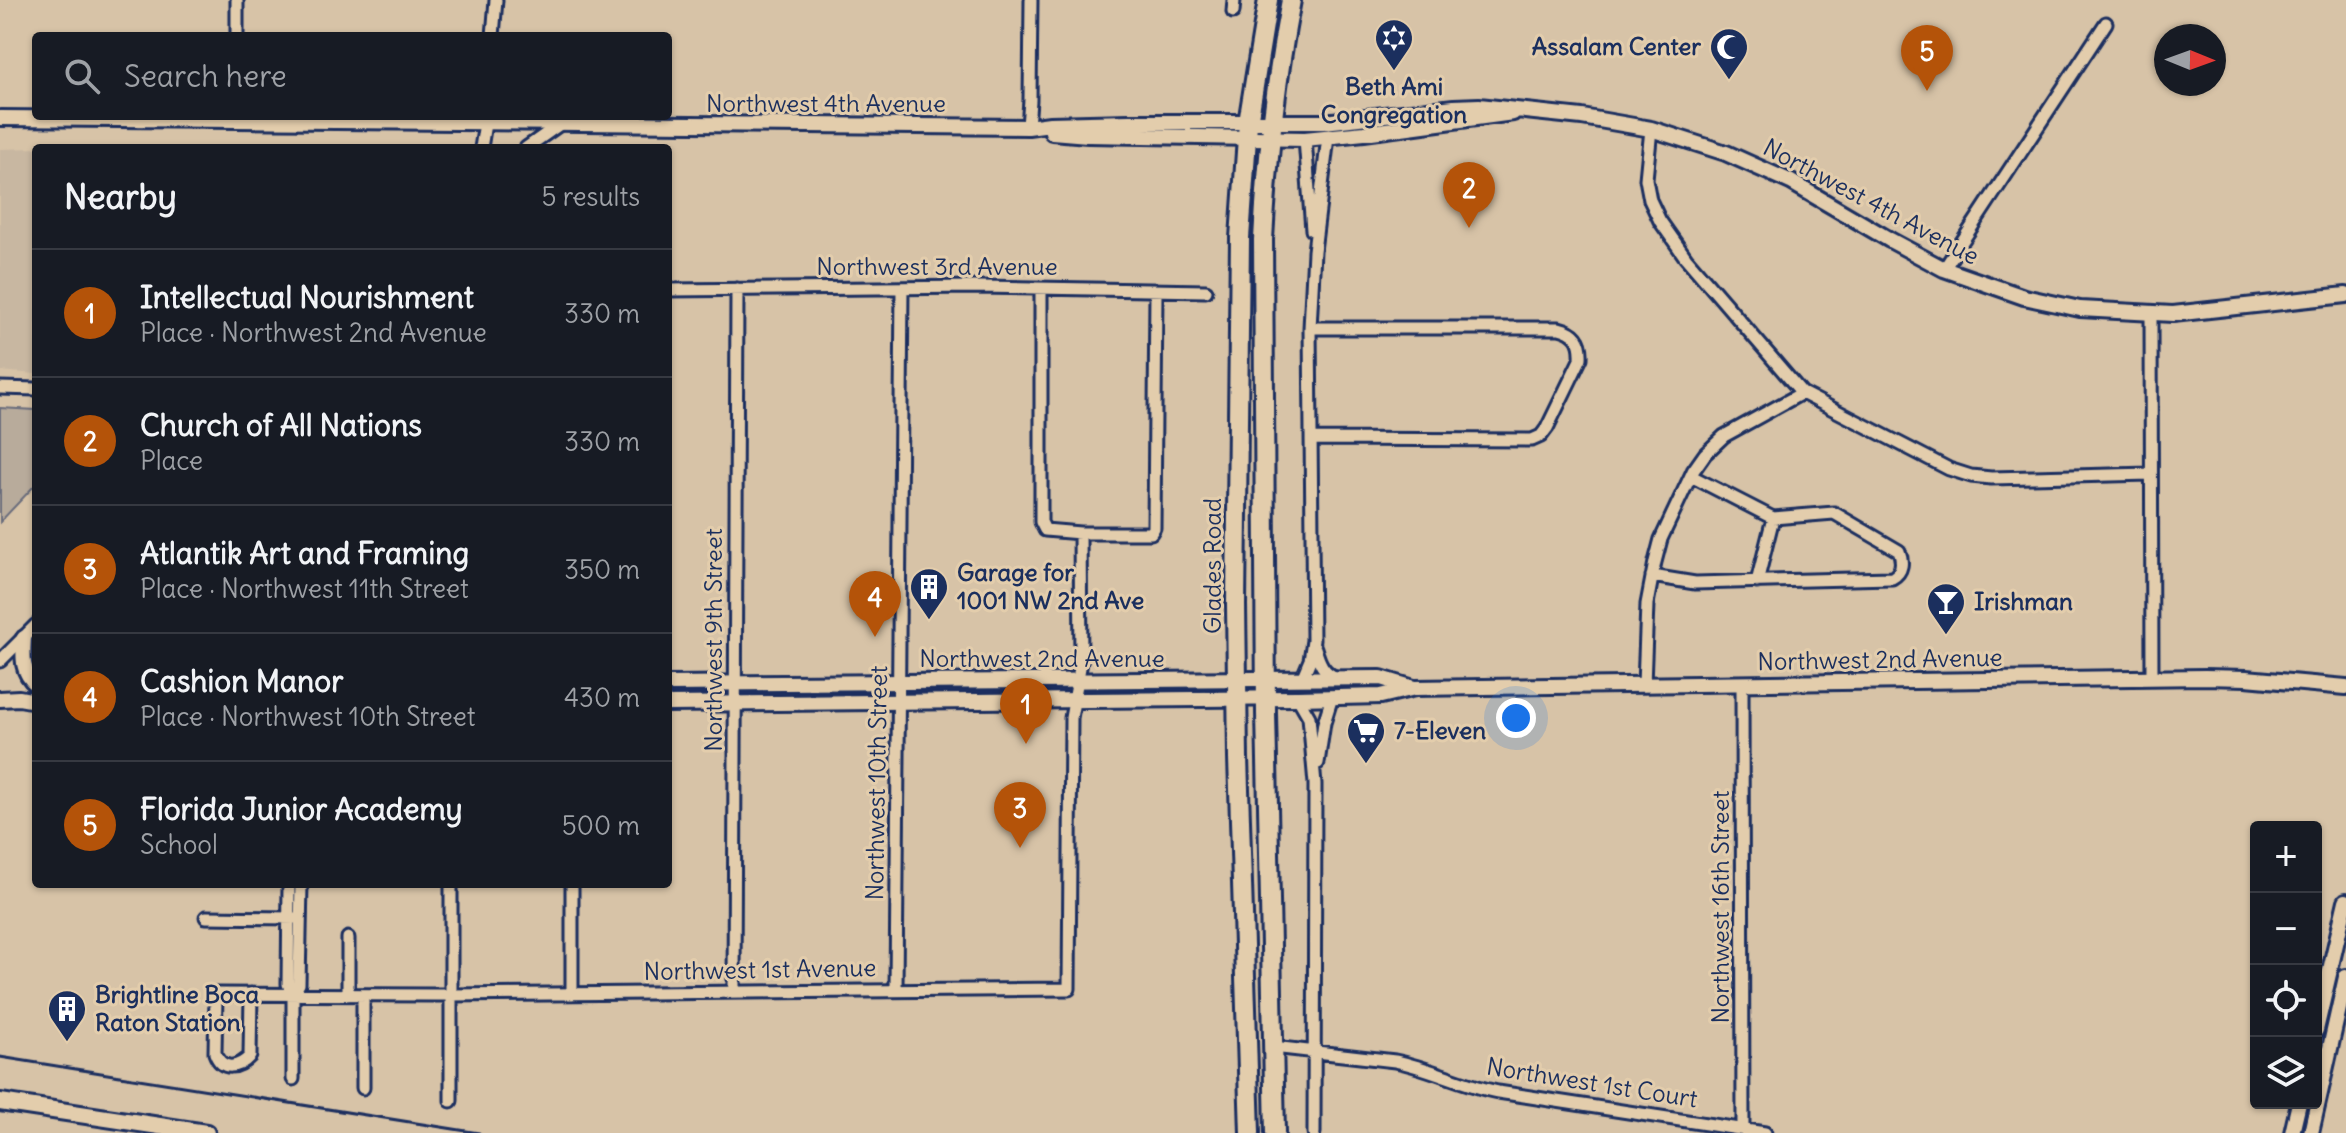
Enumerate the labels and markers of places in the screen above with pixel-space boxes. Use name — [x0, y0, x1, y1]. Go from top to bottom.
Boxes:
synagogue icon: Beth Ami Congregation — [1373, 17, 1415, 72]
pin: 5 — [1901, 25, 1953, 91]
mosque icon: Assalam Center — [1708, 26, 1750, 81]
place label: Assalam Center — [1532, 31, 1701, 61]
place label: Beth Ami Congregation — [1321, 71, 1467, 129]
pin: 2 — [1443, 162, 1495, 228]
place label: Garage for 1001 NW 2nd Ave — [957, 557, 1144, 615]
building icon: Garage for 1001 NW 2nd Ave — [908, 566, 950, 621]
pin: 4 — [849, 571, 901, 637]
bar icon: Irishman — [1925, 581, 1967, 636]
place label: Irishman — [1974, 586, 2073, 616]
pin: 1 — [1000, 678, 1052, 744]
supermarket icon: 7-Eleven — [1345, 710, 1387, 765]
place label: 7-Eleven — [1394, 715, 1486, 745]
pin: 3 — [994, 782, 1046, 848]
place label: Brightline Boca Raton Station — [95, 979, 260, 1037]
building icon: Brightline Boca Raton Station — [46, 988, 88, 1043]

